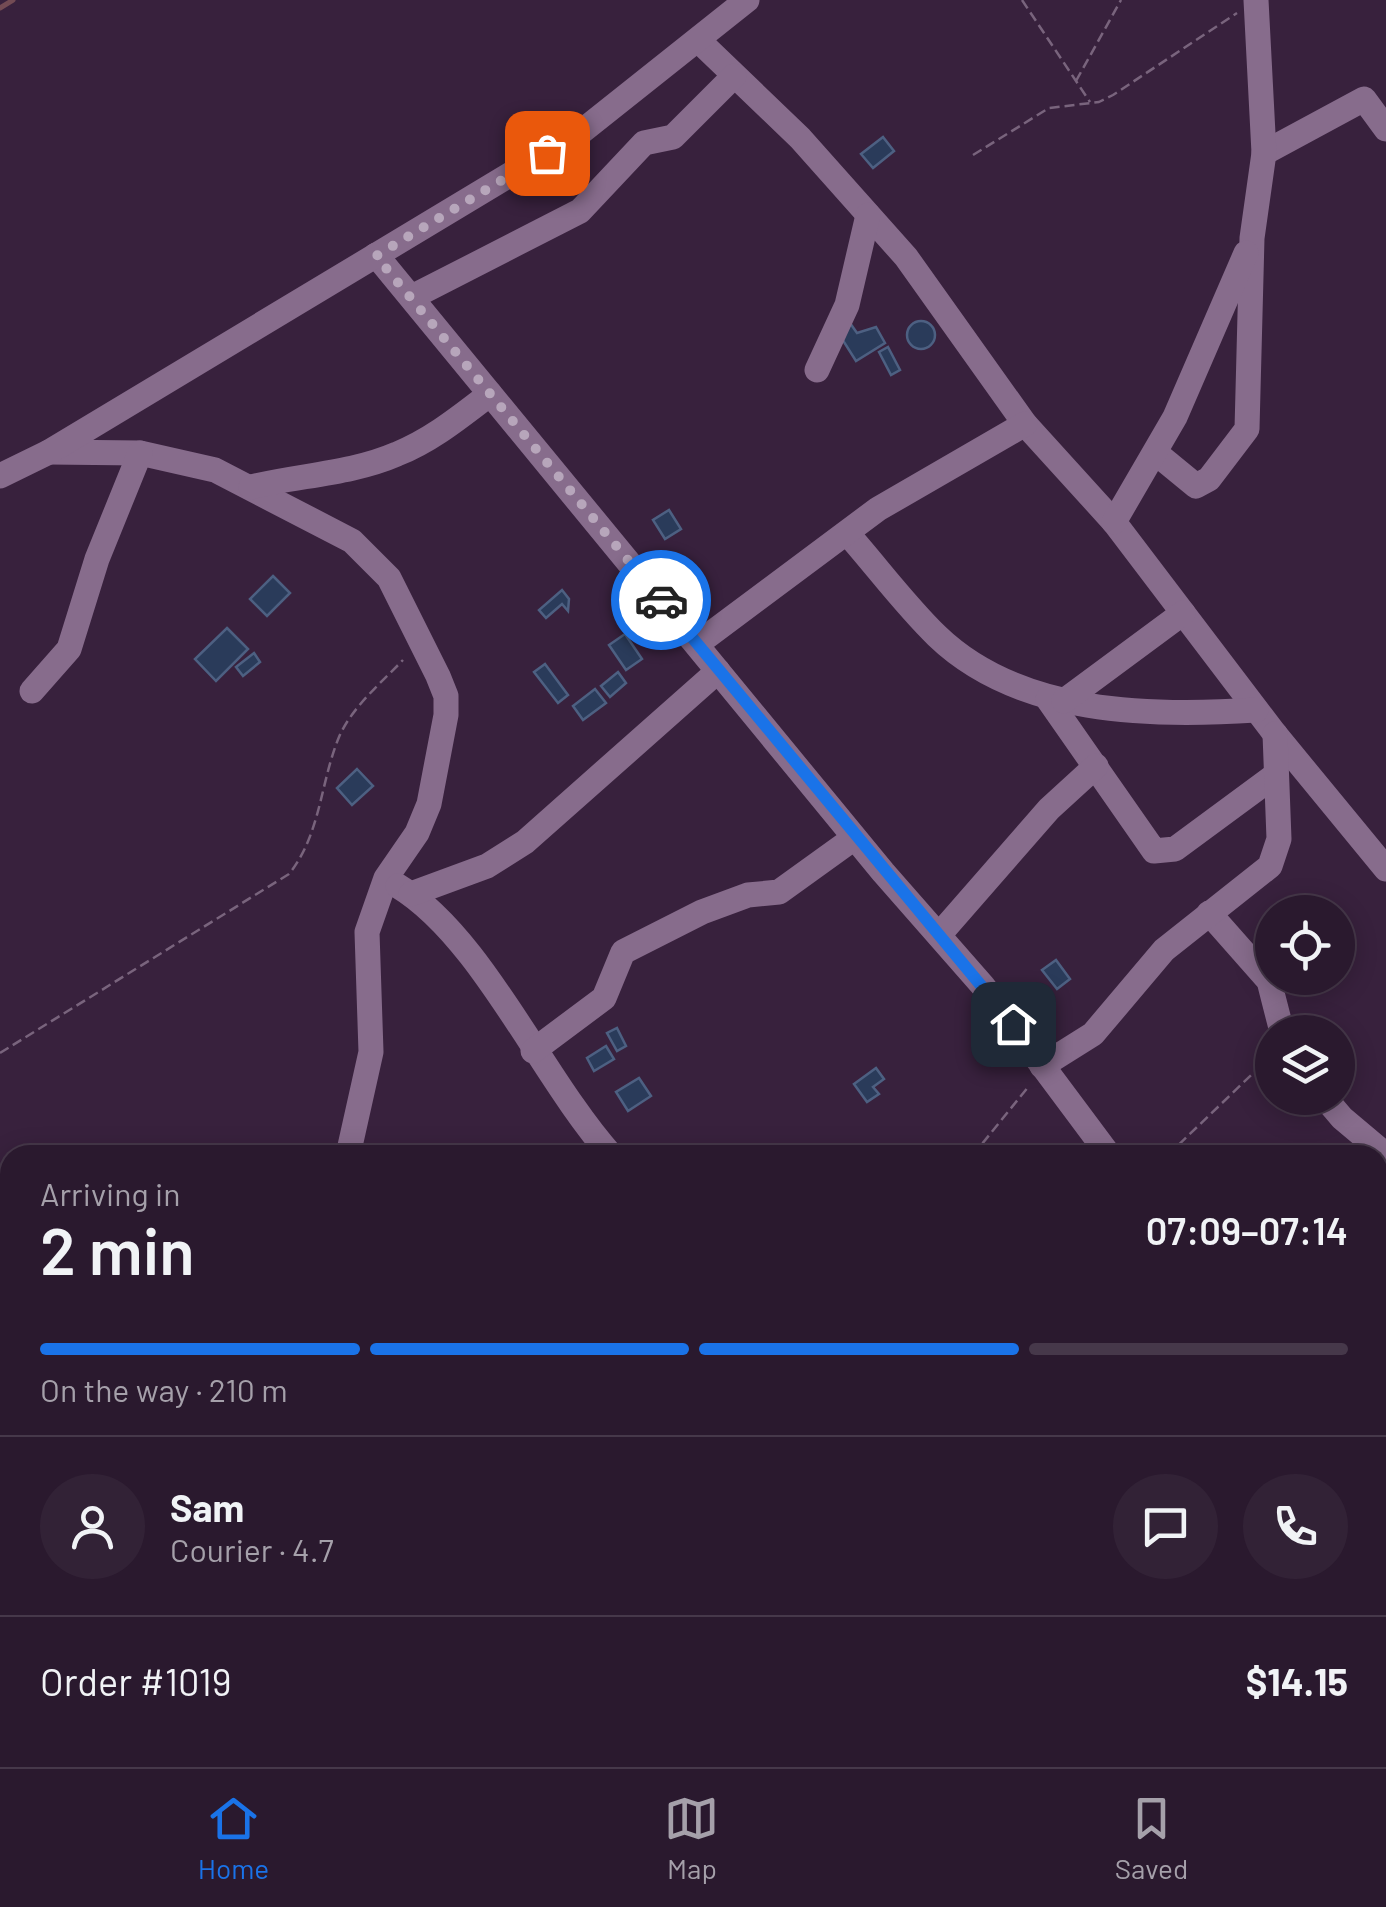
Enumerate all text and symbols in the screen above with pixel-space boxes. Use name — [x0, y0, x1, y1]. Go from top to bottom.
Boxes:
pin — [505, 111, 590, 196]
icon: bag — [520, 126, 575, 181]
courier — [611, 550, 711, 650]
icon: car — [634, 573, 689, 628]
map controls — [1255, 895, 1355, 1115]
button: locate — [1255, 895, 1355, 995]
pin — [971, 982, 1056, 1067]
icon: home — [986, 997, 1041, 1052]
button: layers — [1255, 1015, 1355, 1115]
text: Arriving in — [40, 1174, 180, 1212]
text: 07:09–07:14 — [1146, 1207, 1348, 1253]
text: 2 min — [40, 1210, 195, 1288]
text: On the way · 210 m — [40, 1370, 288, 1408]
button: person — [40, 1474, 145, 1579]
button: chat — [1113, 1474, 1218, 1579]
button: phone — [1243, 1474, 1348, 1579]
text: Sam — [170, 1484, 244, 1530]
text: Courier · 4.7 — [170, 1530, 334, 1568]
text: Order #1019 — [40, 1658, 232, 1704]
text: $14.15 — [1246, 1658, 1348, 1704]
tab: Home — [198, 1791, 269, 1885]
tab: Map — [664, 1791, 719, 1885]
tab: Saved — [1115, 1791, 1188, 1885]

